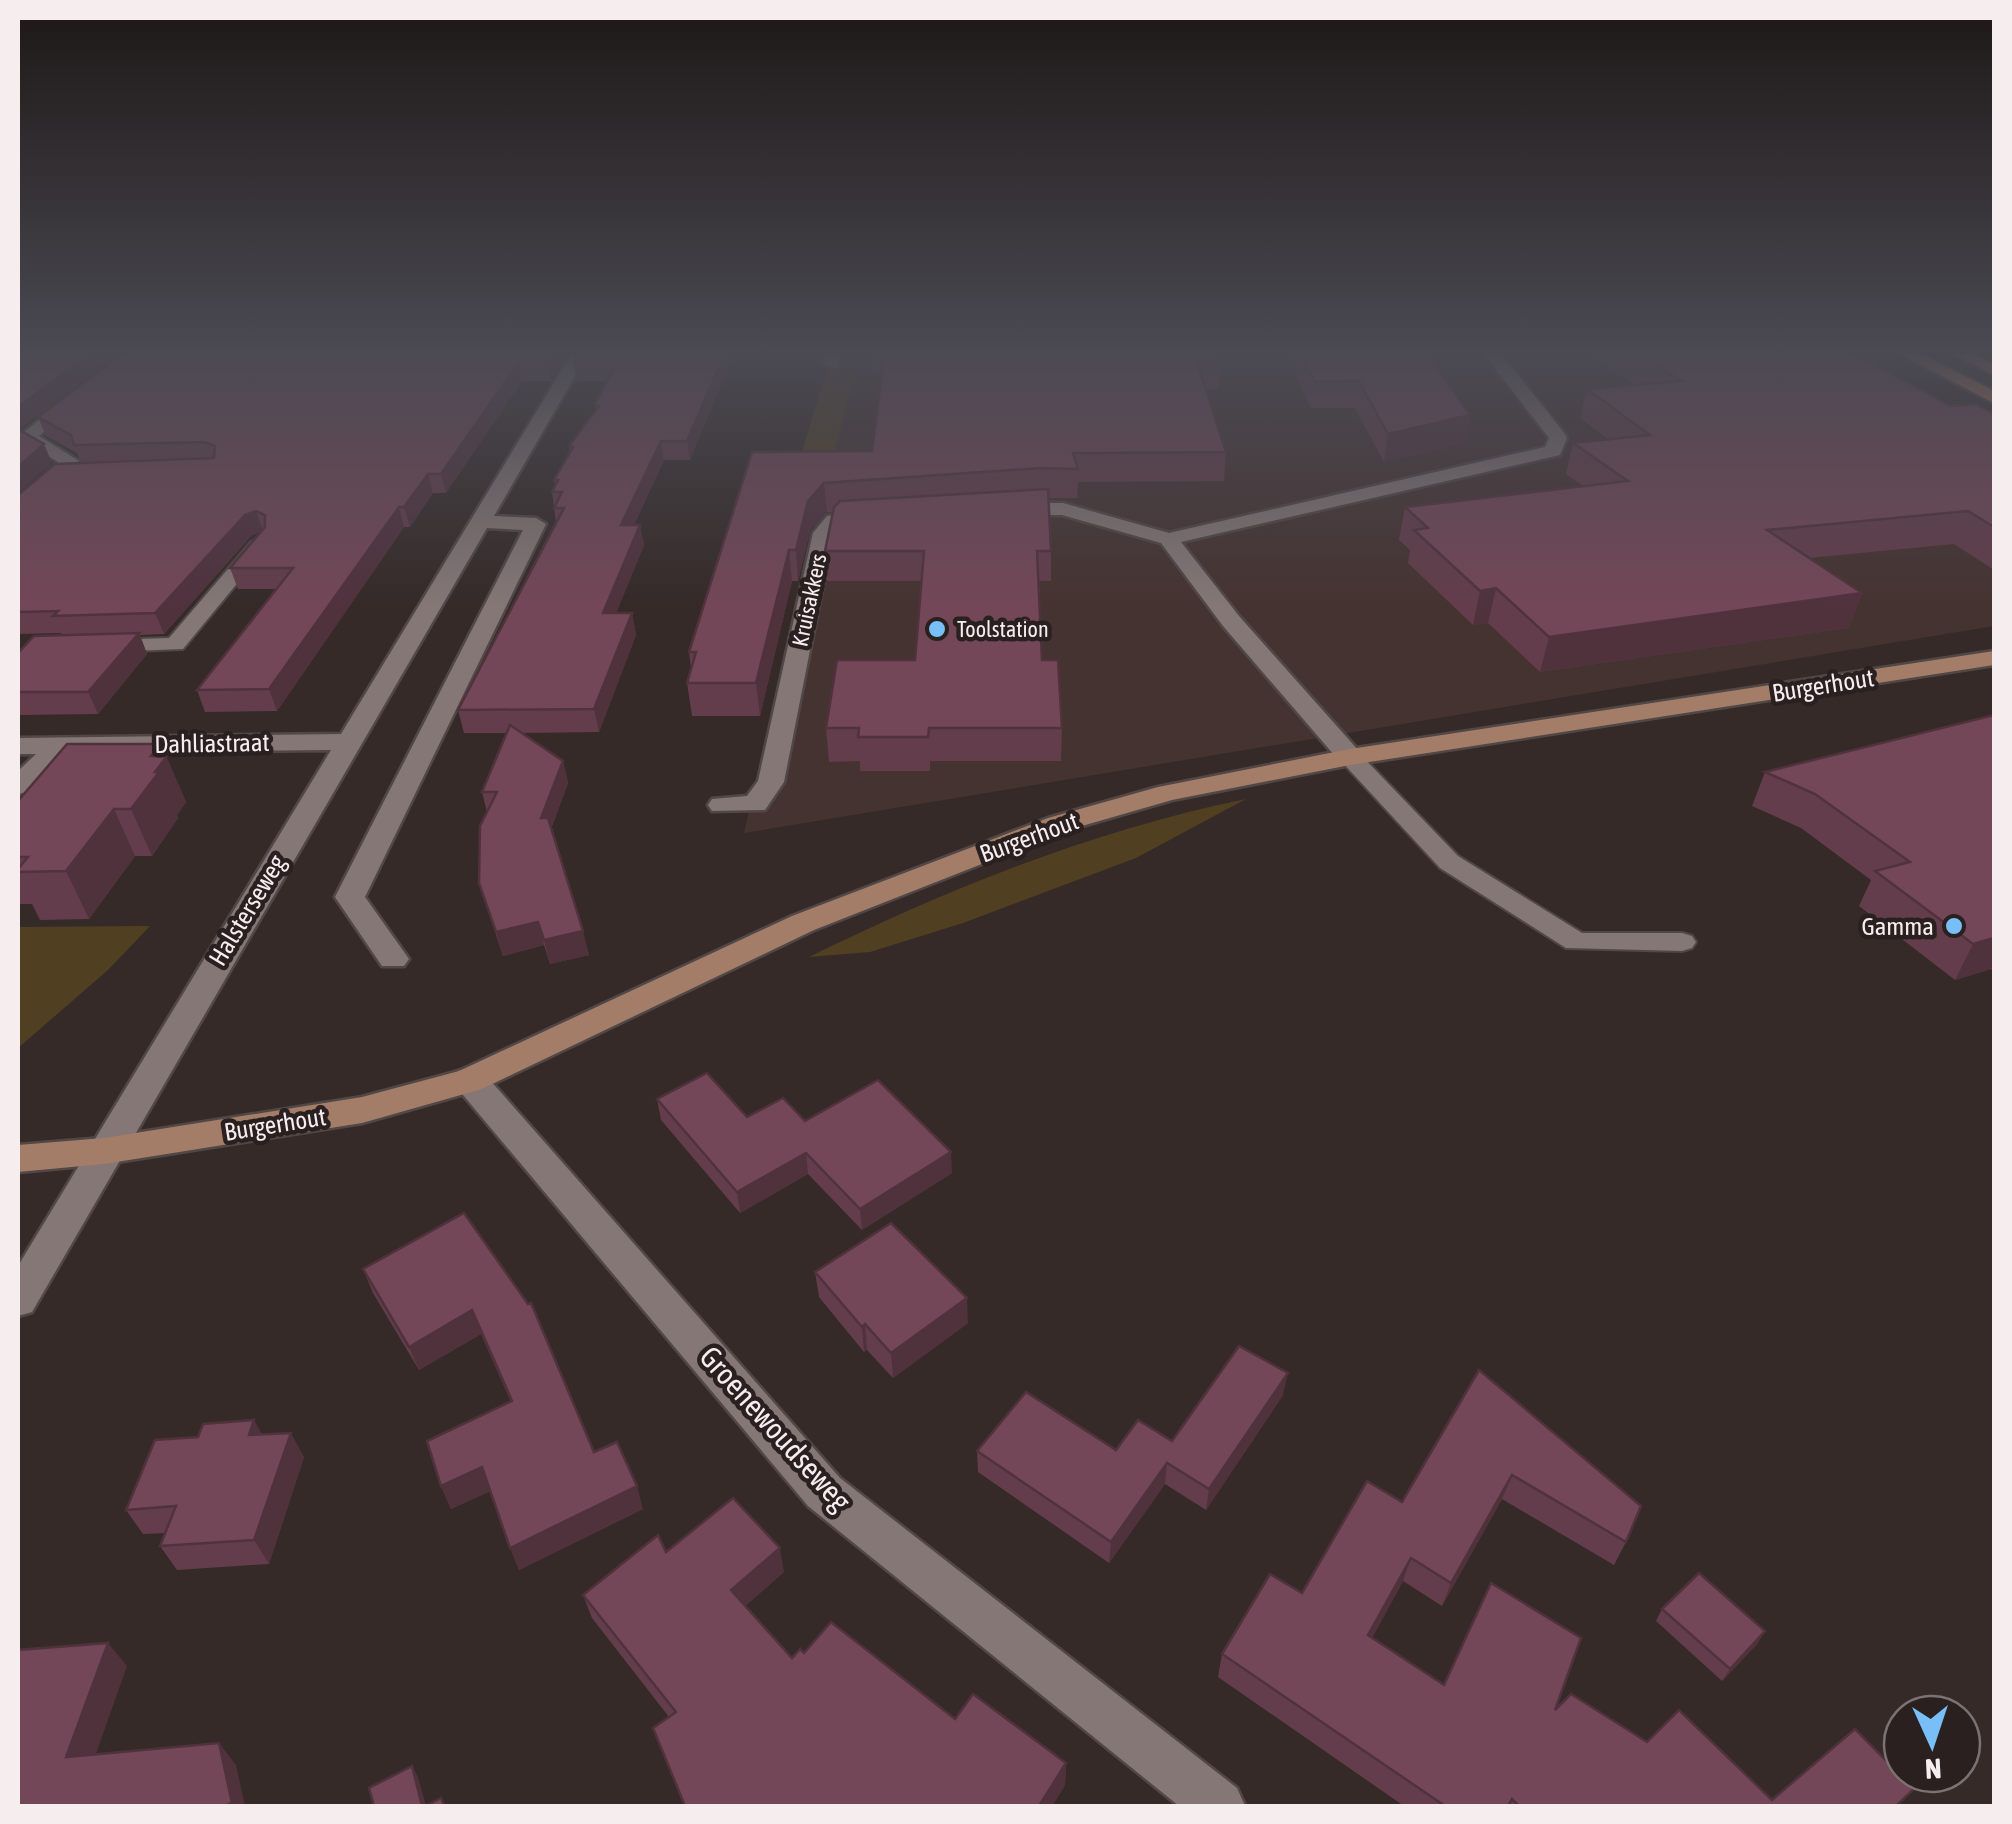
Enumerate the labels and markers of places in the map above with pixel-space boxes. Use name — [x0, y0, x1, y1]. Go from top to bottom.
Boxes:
place label: Toolstation — [957, 616, 1049, 642]
marker: Toolstation — [926, 618, 948, 640]
place label: Gamma — [1861, 912, 1934, 940]
marker: Gamma — [1943, 915, 1965, 937]

